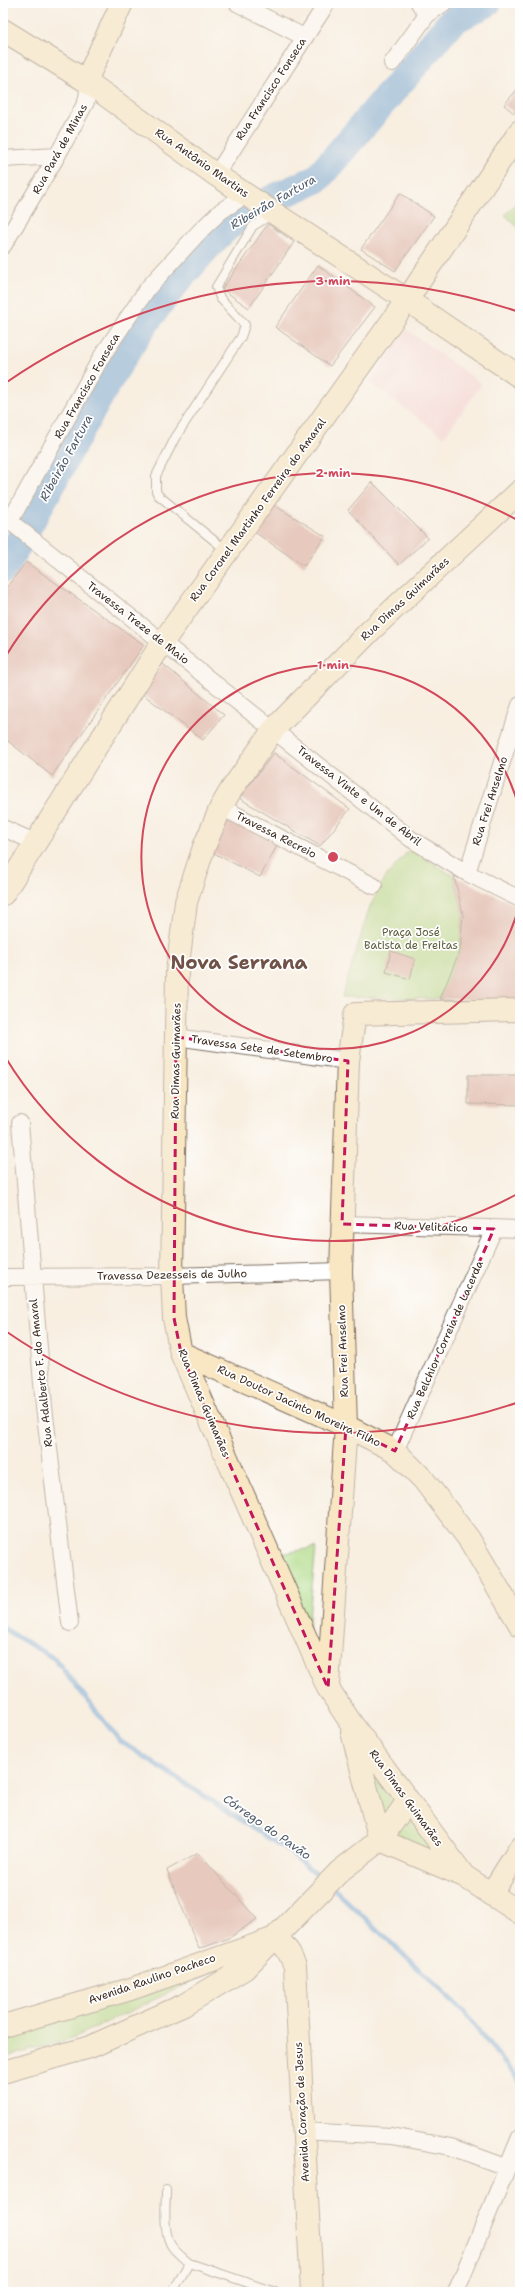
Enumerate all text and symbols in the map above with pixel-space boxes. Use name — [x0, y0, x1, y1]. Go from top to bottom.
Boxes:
street label: Rua Francisco Fonseca — [232, 35, 310, 143]
street label: Rua Pará de Minas — [29, 101, 91, 197]
street label: Rua Antônio Martins — [152, 125, 252, 201]
water label: Ribeirão Fartura — [227, 171, 319, 233]
text: 3 min — [316, 273, 351, 289]
street label: Rua Francisco Fonseca — [51, 330, 123, 442]
water label: Ribeirão Fartura — [36, 412, 96, 504]
street label: Rua Coronel Martinho Ferreira do Amaral — [186, 415, 330, 605]
text: 2 min — [316, 465, 351, 481]
street label: Rua Dimas Guimarães — [357, 554, 453, 644]
street label: Travessa Treze de Maio — [84, 578, 193, 668]
text: 1 min — [317, 657, 349, 673]
street label: Travessa Vinte e Um de Abril — [294, 743, 425, 850]
street label: Rua Frei Anselmo — [469, 754, 512, 847]
street label: Travessa Recreio — [233, 808, 319, 862]
centre of rings — [326, 850, 340, 864]
park label: Praça José Batista de Freitas — [364, 925, 458, 953]
district label: Nova Serrana — [170, 950, 308, 975]
street label: Rua Dimas Guimarães — [167, 1003, 185, 1119]
street label: Travessa Sete de Setembro — [190, 1032, 334, 1066]
street label: Rua Velitatico — [394, 1218, 468, 1236]
street label: Rua Belchior Correia de Lacerda — [403, 1258, 487, 1422]
street label: Travessa Dezesseis de Julho — [97, 1266, 248, 1284]
street label: Rua Adalberto F. do Amaral — [26, 1297, 56, 1448]
street label: Rua Frei Anselmo — [334, 1304, 352, 1398]
street label: Rua Dimas Guimarães — [174, 1346, 234, 1460]
street label: Rua Doutor Jacinto Moreira Filho — [215, 1361, 383, 1451]
street label: Rua Dimas Guimarães — [366, 1747, 446, 1849]
water label: Córrego do Pavão — [220, 1791, 314, 1863]
street label: Avenida Raulino Pacheco — [87, 1950, 218, 2008]
street label: Avenida Coração de Jesus — [291, 2042, 313, 2182]

